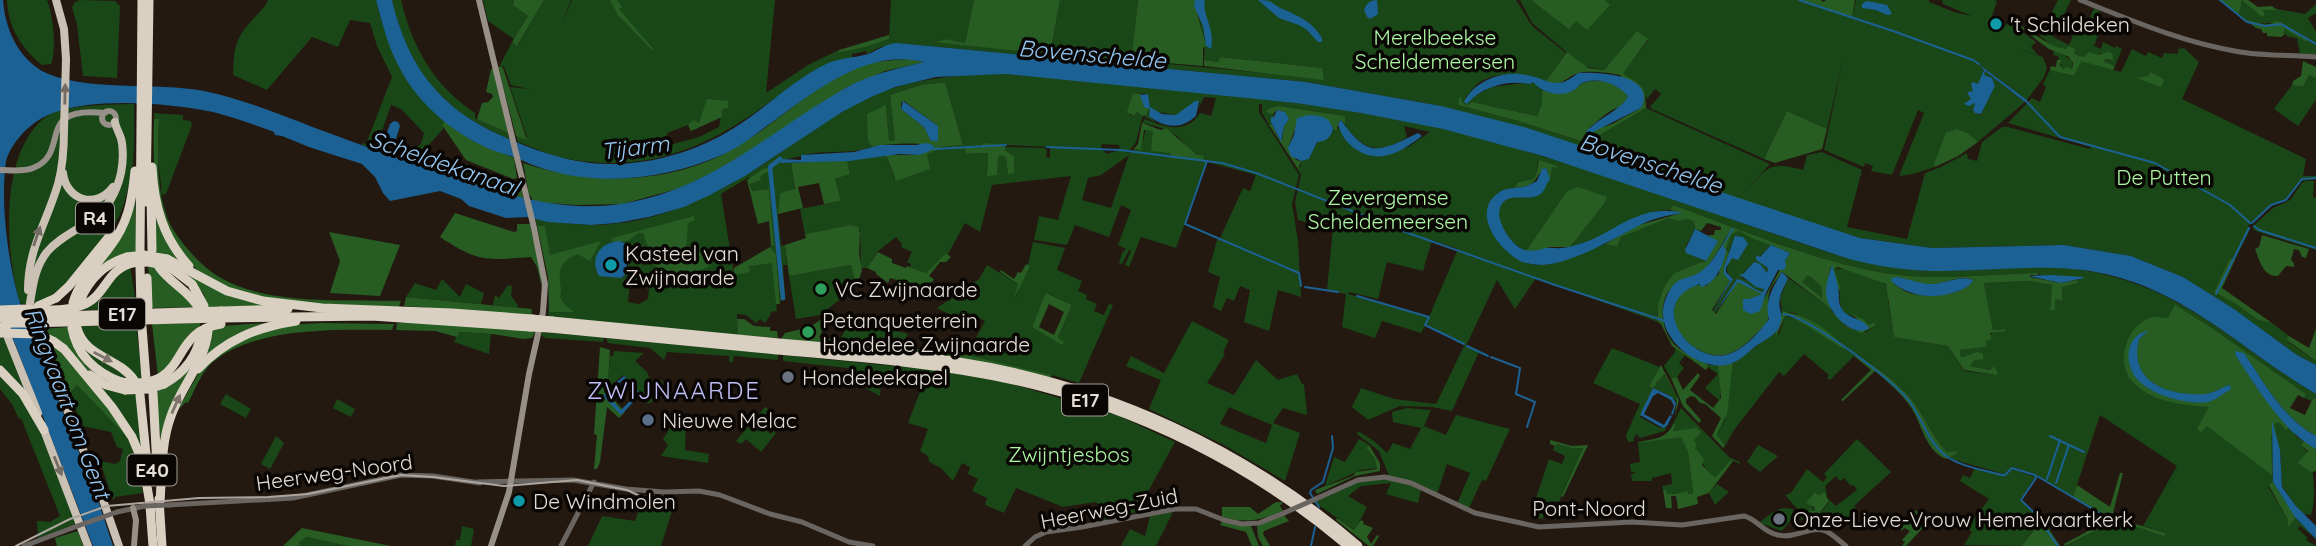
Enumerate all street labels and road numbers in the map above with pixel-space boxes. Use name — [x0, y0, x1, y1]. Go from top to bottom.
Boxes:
road number: R4 — [76, 202, 114, 233]
road number: E17 — [99, 298, 145, 330]
road number: E17 — [1062, 384, 1108, 416]
street label: Heerweg-Noord — [254, 448, 414, 496]
road number: E40 — [128, 454, 176, 485]
street label: Heerweg-Zuid — [1038, 482, 1180, 534]
street label: Pont-Noord — [1532, 495, 1646, 521]

